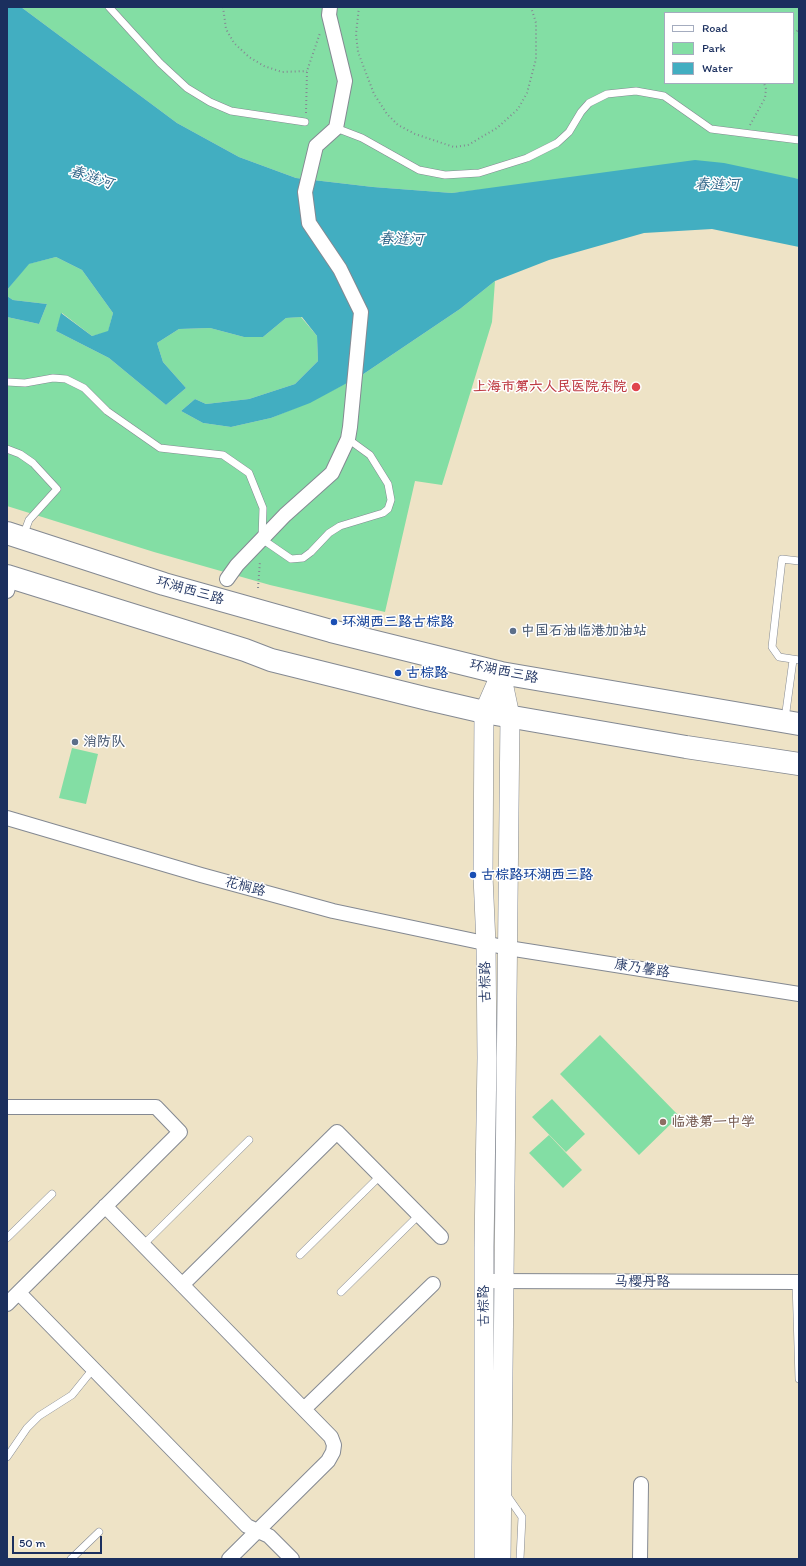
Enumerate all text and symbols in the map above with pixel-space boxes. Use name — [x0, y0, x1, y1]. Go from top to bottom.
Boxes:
legend — [664, 12, 794, 84]
text: Road — [702, 21, 728, 35]
text: Park — [702, 41, 726, 55]
text: Water — [702, 61, 733, 75]
water label: 春涟河 — [67, 162, 115, 194]
water label: 春涟河 — [695, 176, 739, 194]
water label: 春涟河 — [378, 231, 424, 249]
place label: 上海市第六人民医院东院 — [473, 379, 627, 395]
marker: 上海市第六人民医院东院 — [630, 381, 642, 393]
street label: 环湖西三路 — [154, 573, 226, 609]
place label: 环湖西三路古棕路 — [342, 614, 454, 630]
marker: 环湖西三路古棕路 — [329, 617, 339, 627]
place label: 中国石油临港加油站 — [521, 623, 647, 639]
marker: 中国石油临港加油站 — [508, 626, 518, 636]
street label: 环湖西三路 — [468, 657, 540, 687]
place label: 古棕路 — [406, 665, 448, 681]
marker: 古棕路 — [393, 668, 403, 678]
place label: 消防队 — [83, 734, 125, 750]
marker: 消防队 — [70, 737, 80, 747]
place label: 古棕路环湖西三路 — [481, 867, 593, 883]
marker: 古棕路环湖西三路 — [468, 870, 478, 880]
street label: 花榈路 — [223, 873, 267, 901]
street label: 康乃馨路 — [613, 956, 671, 982]
street label: 古棕路 — [477, 961, 495, 1003]
place label: 临港第一中学 — [671, 1114, 755, 1130]
marker: 临港第一中学 — [658, 1117, 668, 1127]
street label: 马樱丹路 — [614, 1274, 670, 1290]
street label: 古棕路 — [476, 1285, 492, 1327]
scale bar — [14, 1528, 104, 1554]
text: 50 m — [19, 1536, 45, 1550]

